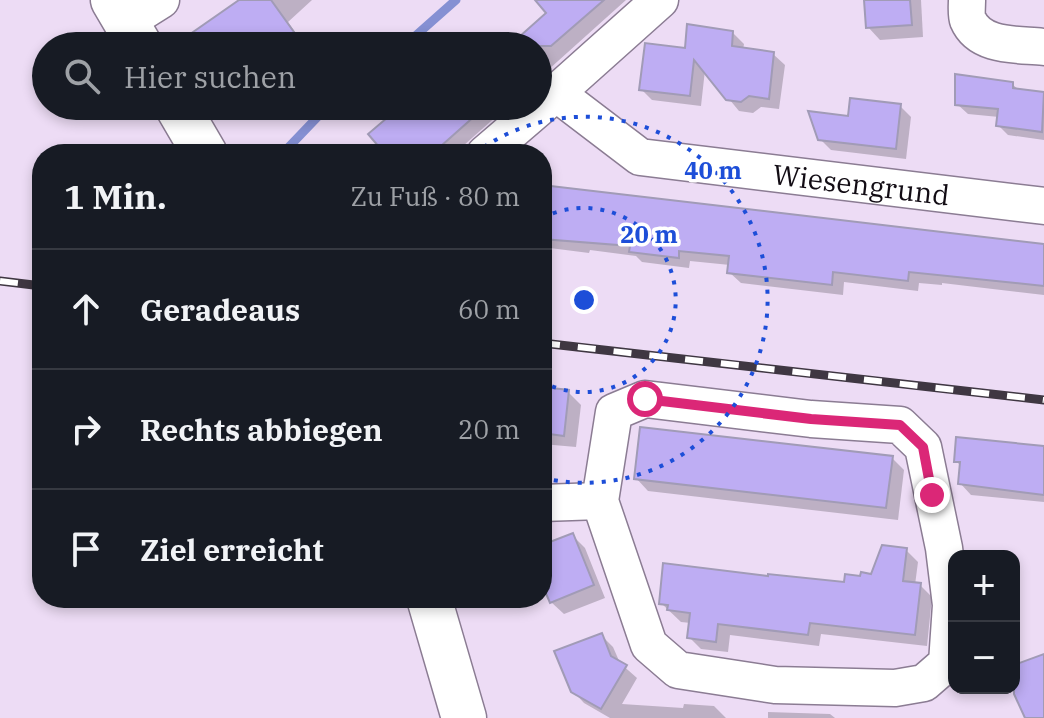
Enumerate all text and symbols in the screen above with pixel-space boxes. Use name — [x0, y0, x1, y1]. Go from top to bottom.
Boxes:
search box — [32, 32, 552, 120]
icon: search — [60, 54, 104, 98]
text: Hier suchen — [124, 57, 296, 96]
text: 40 m — [684, 154, 742, 186]
street label: Wiesengrund — [771, 155, 952, 213]
text: 1 Min. — [64, 174, 167, 218]
text: Zu Fuß · 80 m — [350, 179, 520, 213]
text: 20 m — [620, 218, 678, 250]
centre of rings — [570, 286, 598, 314]
icon: ahead — [64, 287, 108, 331]
text: Geradeaus — [140, 290, 300, 329]
text: 60 m — [458, 292, 520, 326]
route start — [627, 381, 663, 417]
icon: right — [64, 407, 108, 451]
text: Rechts abbiegen — [140, 410, 383, 449]
text: 20 m — [458, 412, 520, 446]
route end — [914, 477, 950, 513]
icon: arrive — [64, 527, 108, 571]
text: Ziel erreicht — [140, 530, 324, 569]
map controls — [948, 550, 1020, 694]
button: + — [948, 550, 1020, 622]
button: − — [948, 622, 1020, 694]

